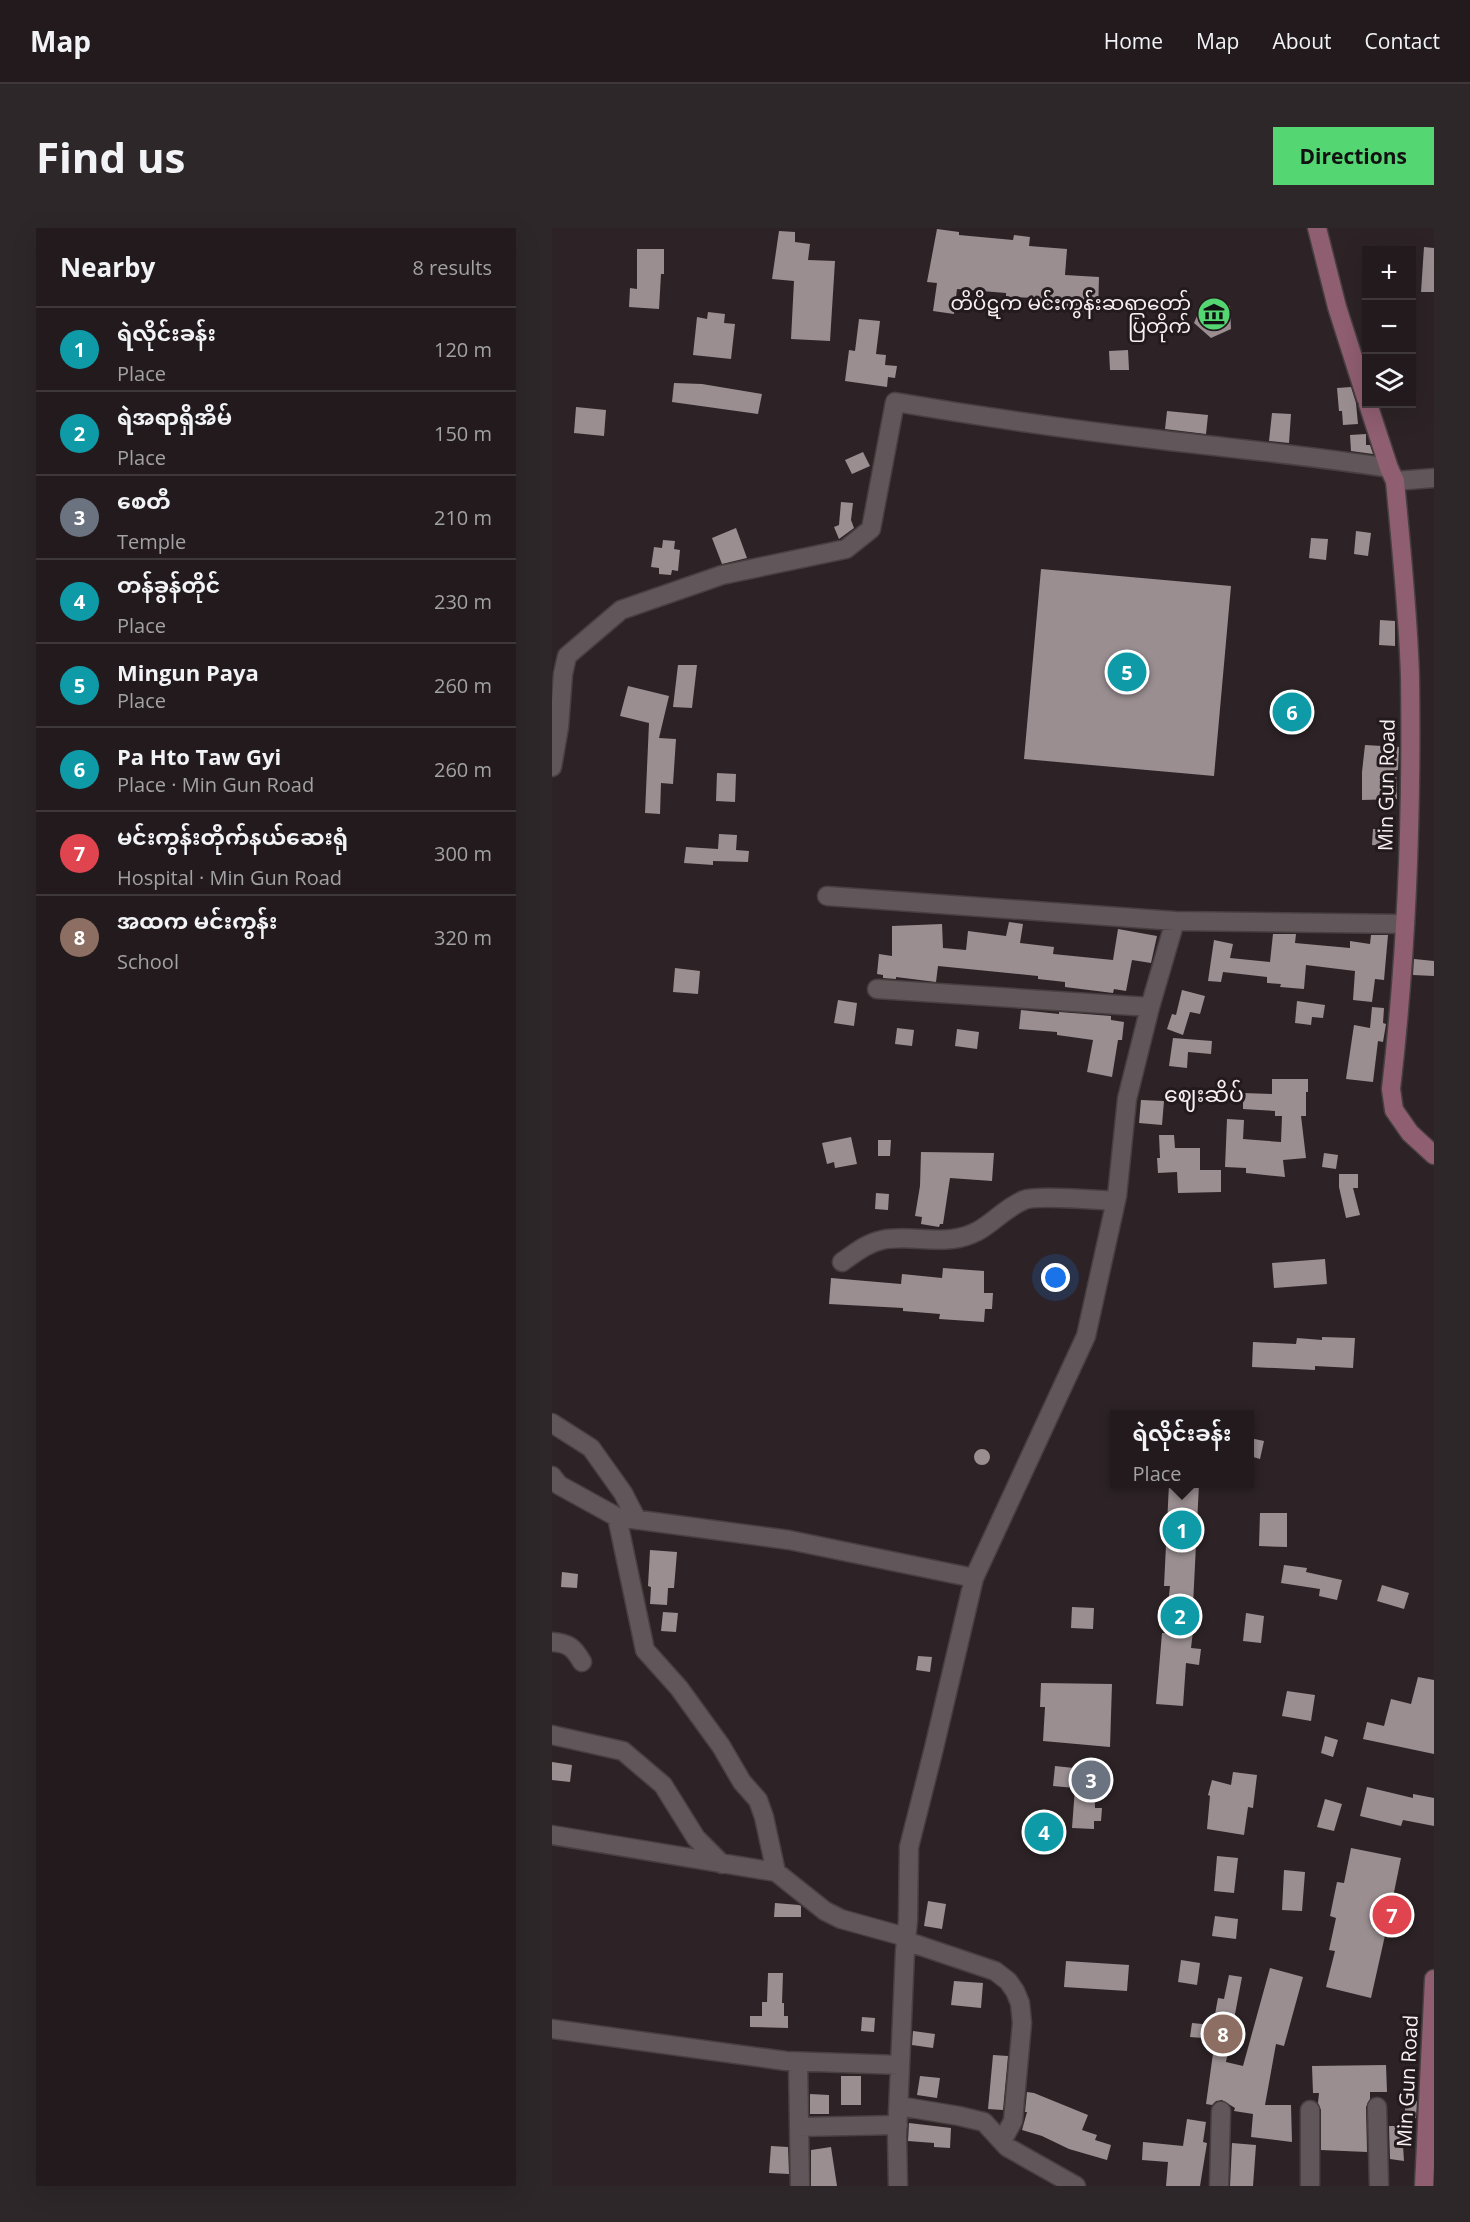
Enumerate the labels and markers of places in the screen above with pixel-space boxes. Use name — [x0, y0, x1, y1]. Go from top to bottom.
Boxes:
place label: တိပိဋက မင်းကွန်းဆရာတော် ပြတိုက် — [950, 289, 1191, 343]
museum icon: တိပိဋက မင်းကွန်းဆရာတော် ပြတိုက် — [1196, 296, 1232, 332]
pin: 5 — [1108, 650, 1146, 694]
pin: 6 — [1272, 690, 1312, 734]
pin: 1 — [1162, 1508, 1202, 1552]
pin: 2 — [1160, 1594, 1200, 1638]
pin: 3 — [1072, 1758, 1110, 1802]
pin: 4 — [1024, 1810, 1064, 1854]
pin: 7 — [1372, 1892, 1412, 1938]
pin: 8 — [1204, 2012, 1242, 2056]

